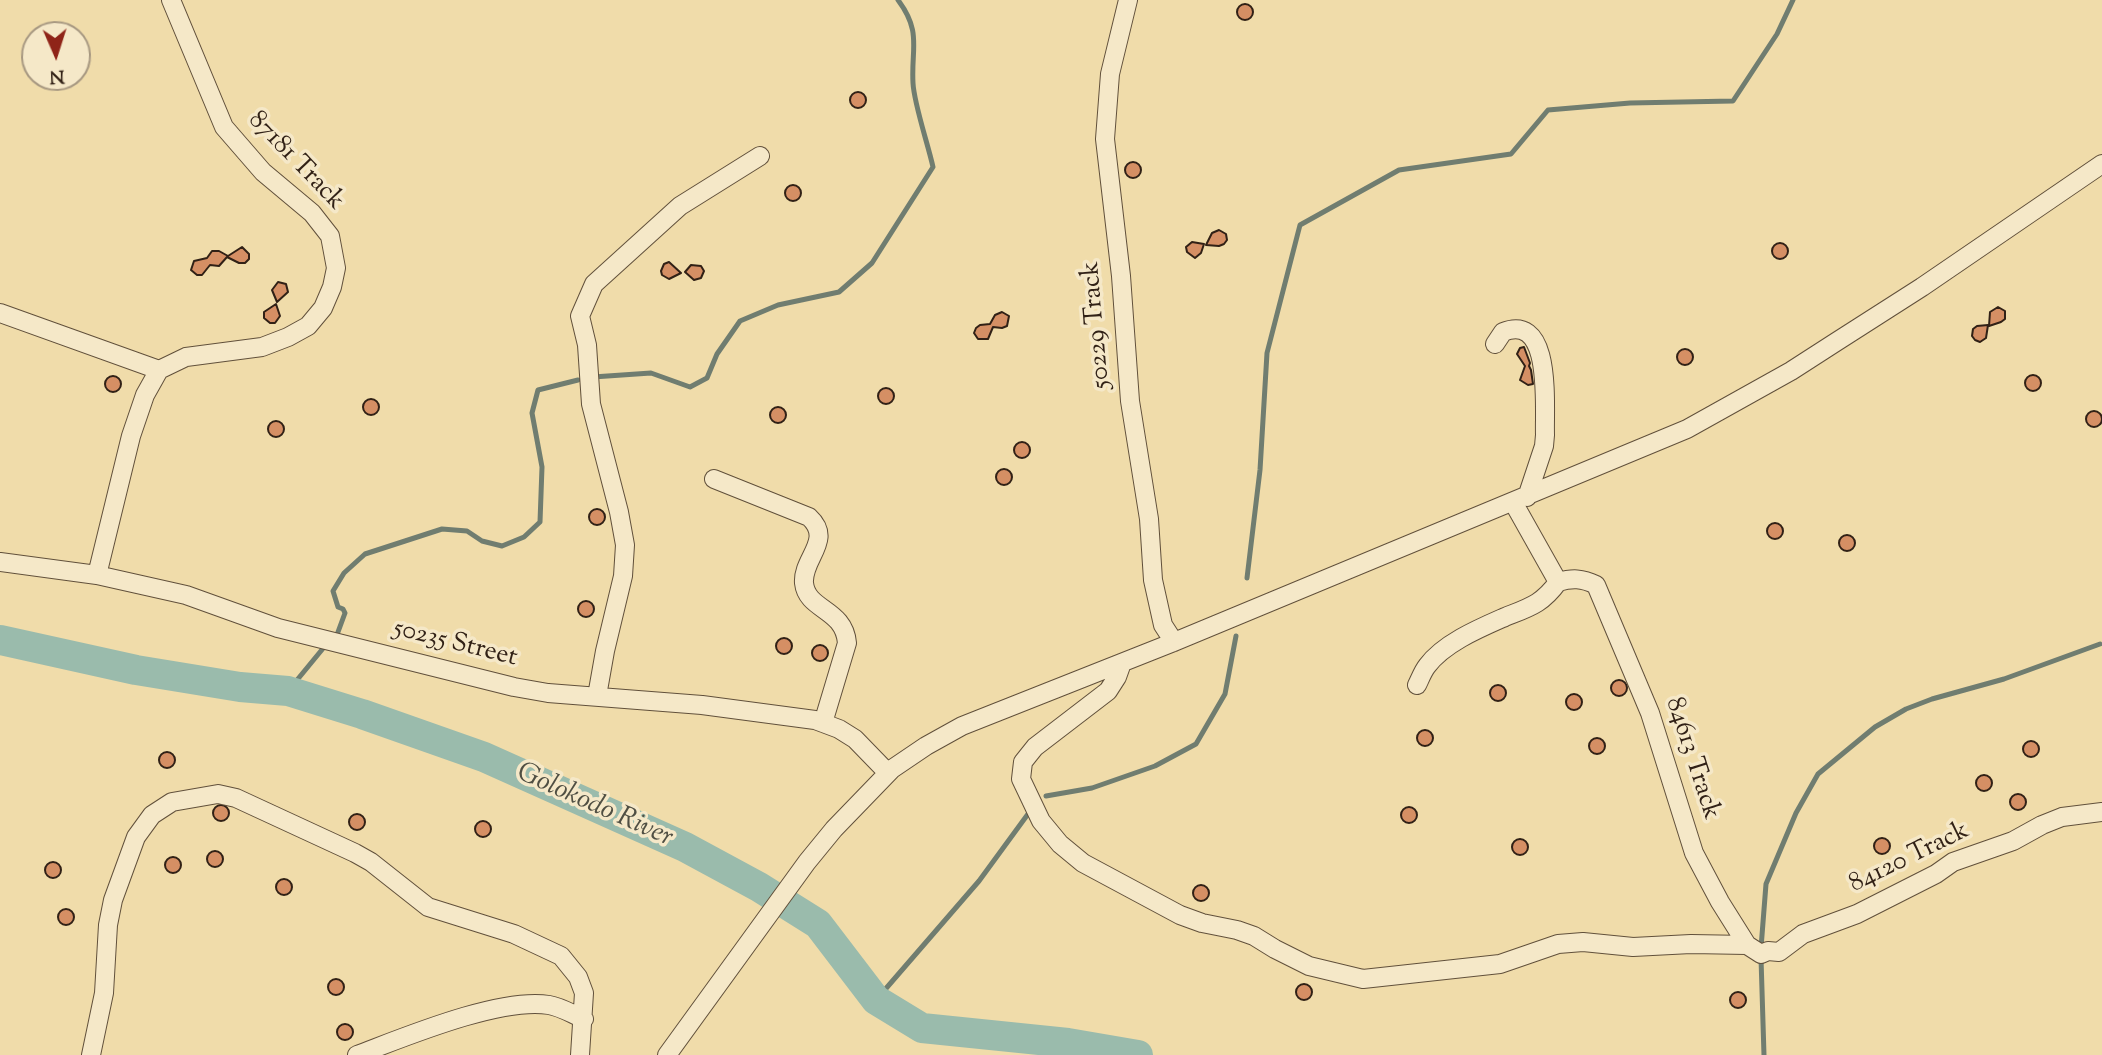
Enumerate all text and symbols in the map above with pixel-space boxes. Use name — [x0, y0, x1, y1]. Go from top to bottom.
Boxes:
north arrow — [21, 21, 91, 91]
text: N — [49, 62, 65, 89]
street label: 87181 Track — [240, 106, 350, 218]
street label: 50229 Track — [1077, 260, 1119, 390]
street label: 50235 Street — [390, 615, 520, 675]
street label: 84613 Track — [1657, 694, 1725, 824]
water label: Golokodo River — [511, 758, 677, 856]
street label: 84120 Track — [1845, 817, 1975, 901]

